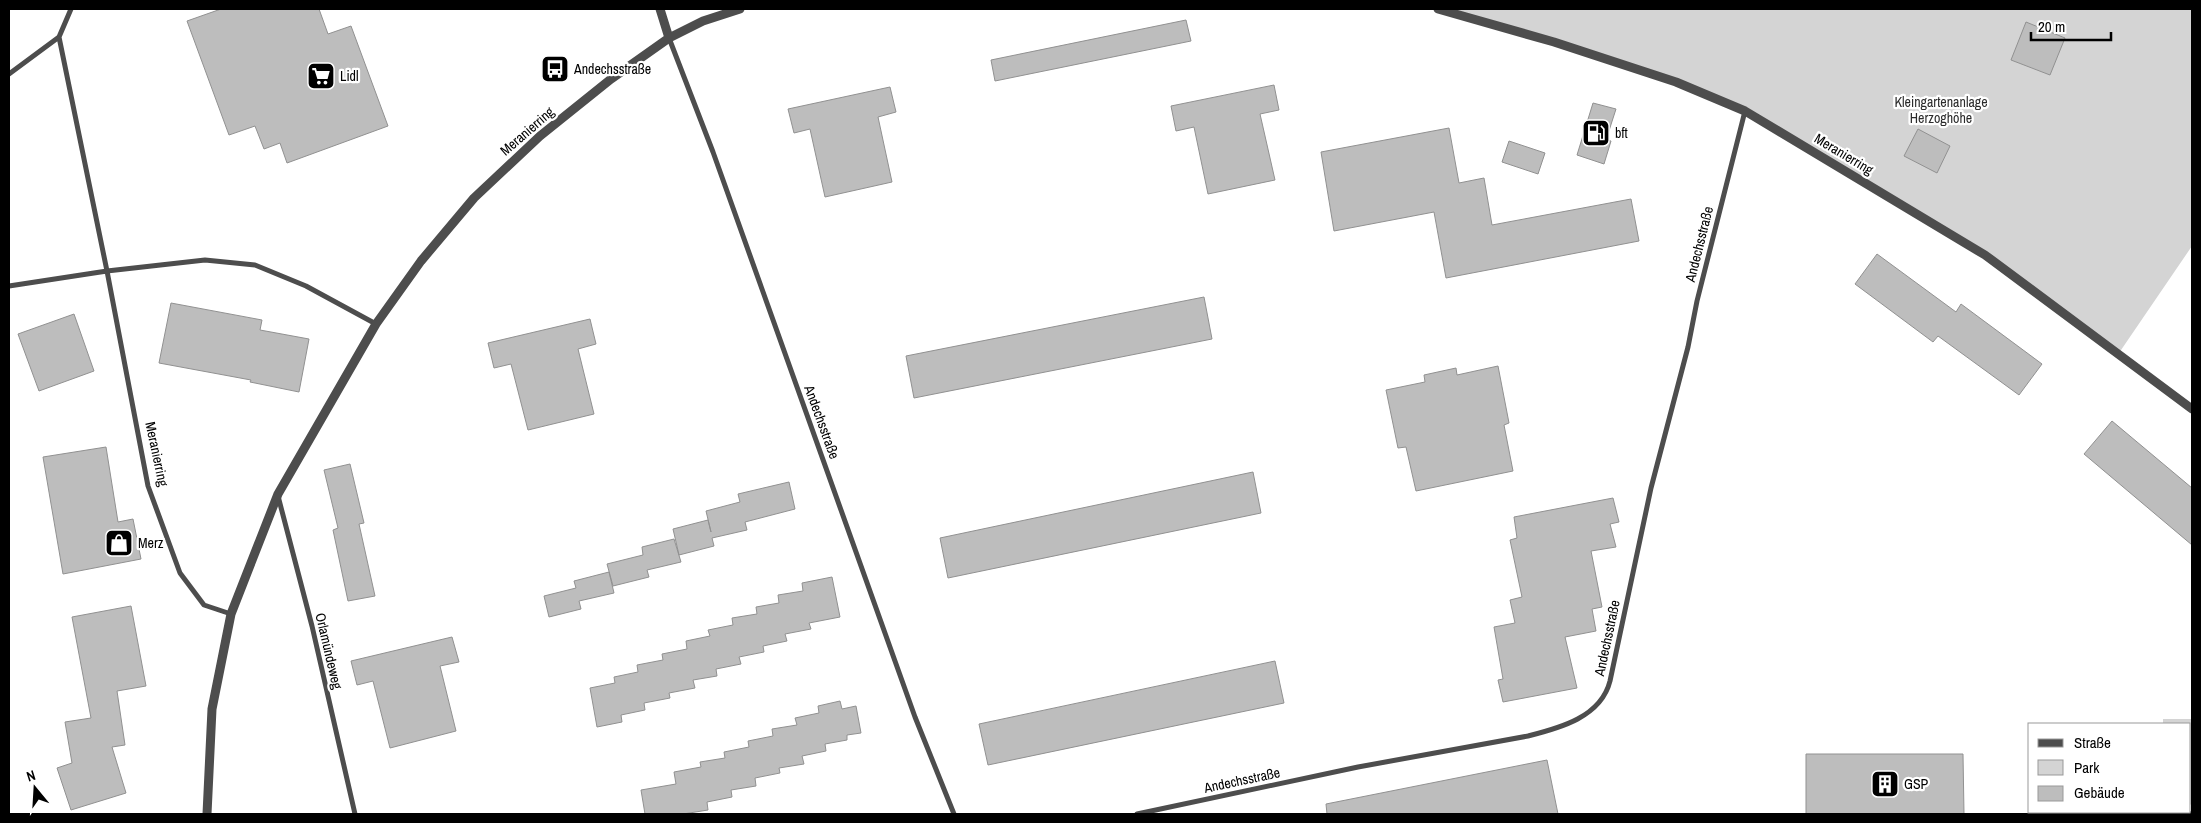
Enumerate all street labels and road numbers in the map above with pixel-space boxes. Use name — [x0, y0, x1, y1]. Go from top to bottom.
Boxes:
street label: Meranierring — [496, 102, 558, 159]
street label: Meranierring — [1811, 129, 1877, 179]
street label: Andechsstraße — [1681, 204, 1717, 285]
street label: Andechsstraße — [800, 382, 844, 461]
street label: Meranierring — [141, 420, 173, 489]
street label: Andechsstraße — [1590, 598, 1624, 679]
street label: Orlamündeweg — [311, 611, 347, 692]
street label: Andechsstraße — [1201, 763, 1282, 797]

